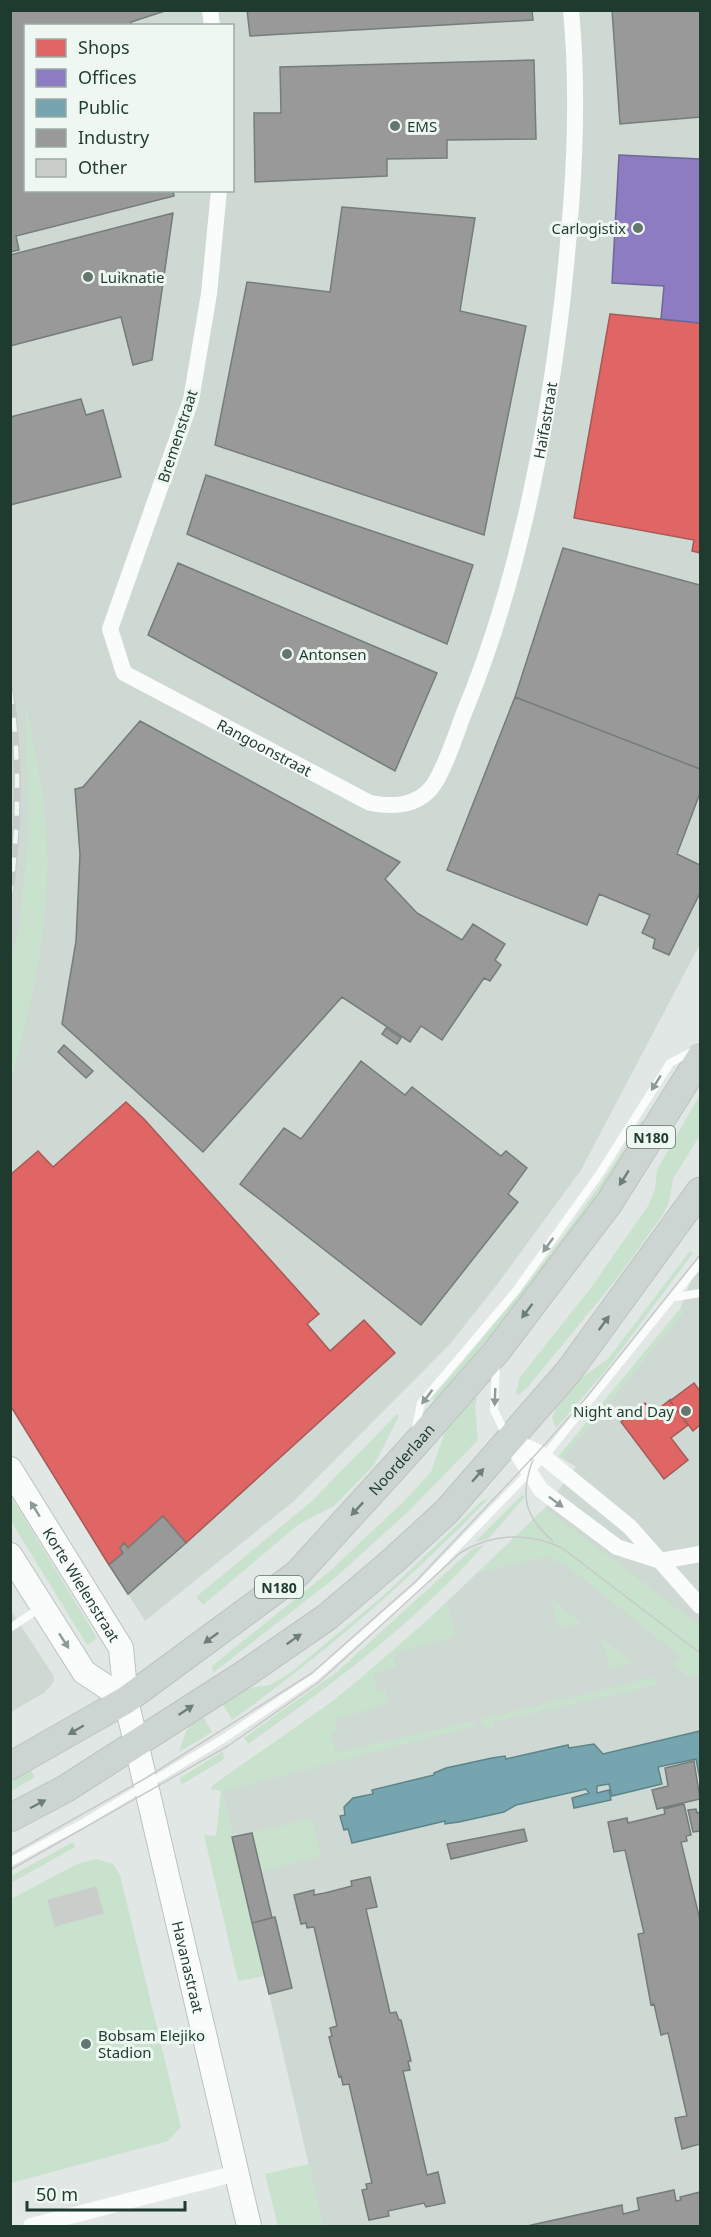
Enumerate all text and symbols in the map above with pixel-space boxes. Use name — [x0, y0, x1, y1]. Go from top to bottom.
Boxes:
legend — [24, 24, 234, 192]
text: Shops — [78, 35, 130, 59]
text: Offices — [78, 65, 137, 89]
text: Public — [78, 95, 129, 119]
place label: EMS — [407, 116, 437, 136]
marker: EMS — [388, 119, 402, 133]
text: Industry — [78, 125, 150, 149]
text: Other — [78, 155, 128, 179]
place label: Carlogistix — [551, 218, 626, 238]
marker: Carlogistix — [631, 221, 645, 235]
place label: Luiknatie — [100, 267, 164, 287]
marker: Luiknatie — [81, 270, 95, 284]
street label: Haïfastraat — [528, 380, 561, 460]
street label: Bremenstraat — [153, 386, 202, 485]
place label: Antonsen — [299, 644, 367, 664]
marker: Antonsen — [280, 647, 294, 661]
street label: Rangoonstraat — [214, 714, 316, 781]
one-way arrow — [651, 1074, 662, 1091]
road number: N180 — [627, 1126, 675, 1148]
one-way arrow — [619, 1170, 630, 1187]
one-way arrow — [543, 1237, 555, 1253]
one-way arrow — [521, 1304, 533, 1319]
one-way arrow — [598, 1316, 610, 1332]
one-way arrow — [490, 1387, 500, 1406]
one-way arrow — [421, 1389, 433, 1405]
place label: Night and Day — [573, 1401, 674, 1421]
marker: Night and Day — [679, 1404, 693, 1418]
street label: Noorderlaan — [364, 1419, 439, 1499]
one-way arrow — [471, 1467, 484, 1483]
one-way arrow — [548, 1495, 564, 1508]
one-way arrow — [29, 1501, 40, 1517]
one-way arrow — [350, 1502, 364, 1516]
street label: Korte Wielenstraat — [39, 1524, 125, 1646]
road number: N180 — [255, 1576, 303, 1598]
one-way arrow — [204, 1632, 220, 1644]
one-way arrow — [58, 1633, 69, 1649]
one-way arrow — [285, 1634, 302, 1645]
one-way arrow — [178, 1705, 194, 1716]
one-way arrow — [67, 1725, 84, 1735]
one-way arrow — [30, 1799, 47, 1809]
street label: Havanastraat — [168, 1919, 209, 2016]
place label: Bobsam Elejiko Stadion — [98, 2025, 205, 2062]
marker: Bobsam Elejiko Stadion — [79, 2037, 93, 2051]
scale bar — [27, 2174, 184, 2212]
text: 50 m — [36, 2182, 78, 2206]

